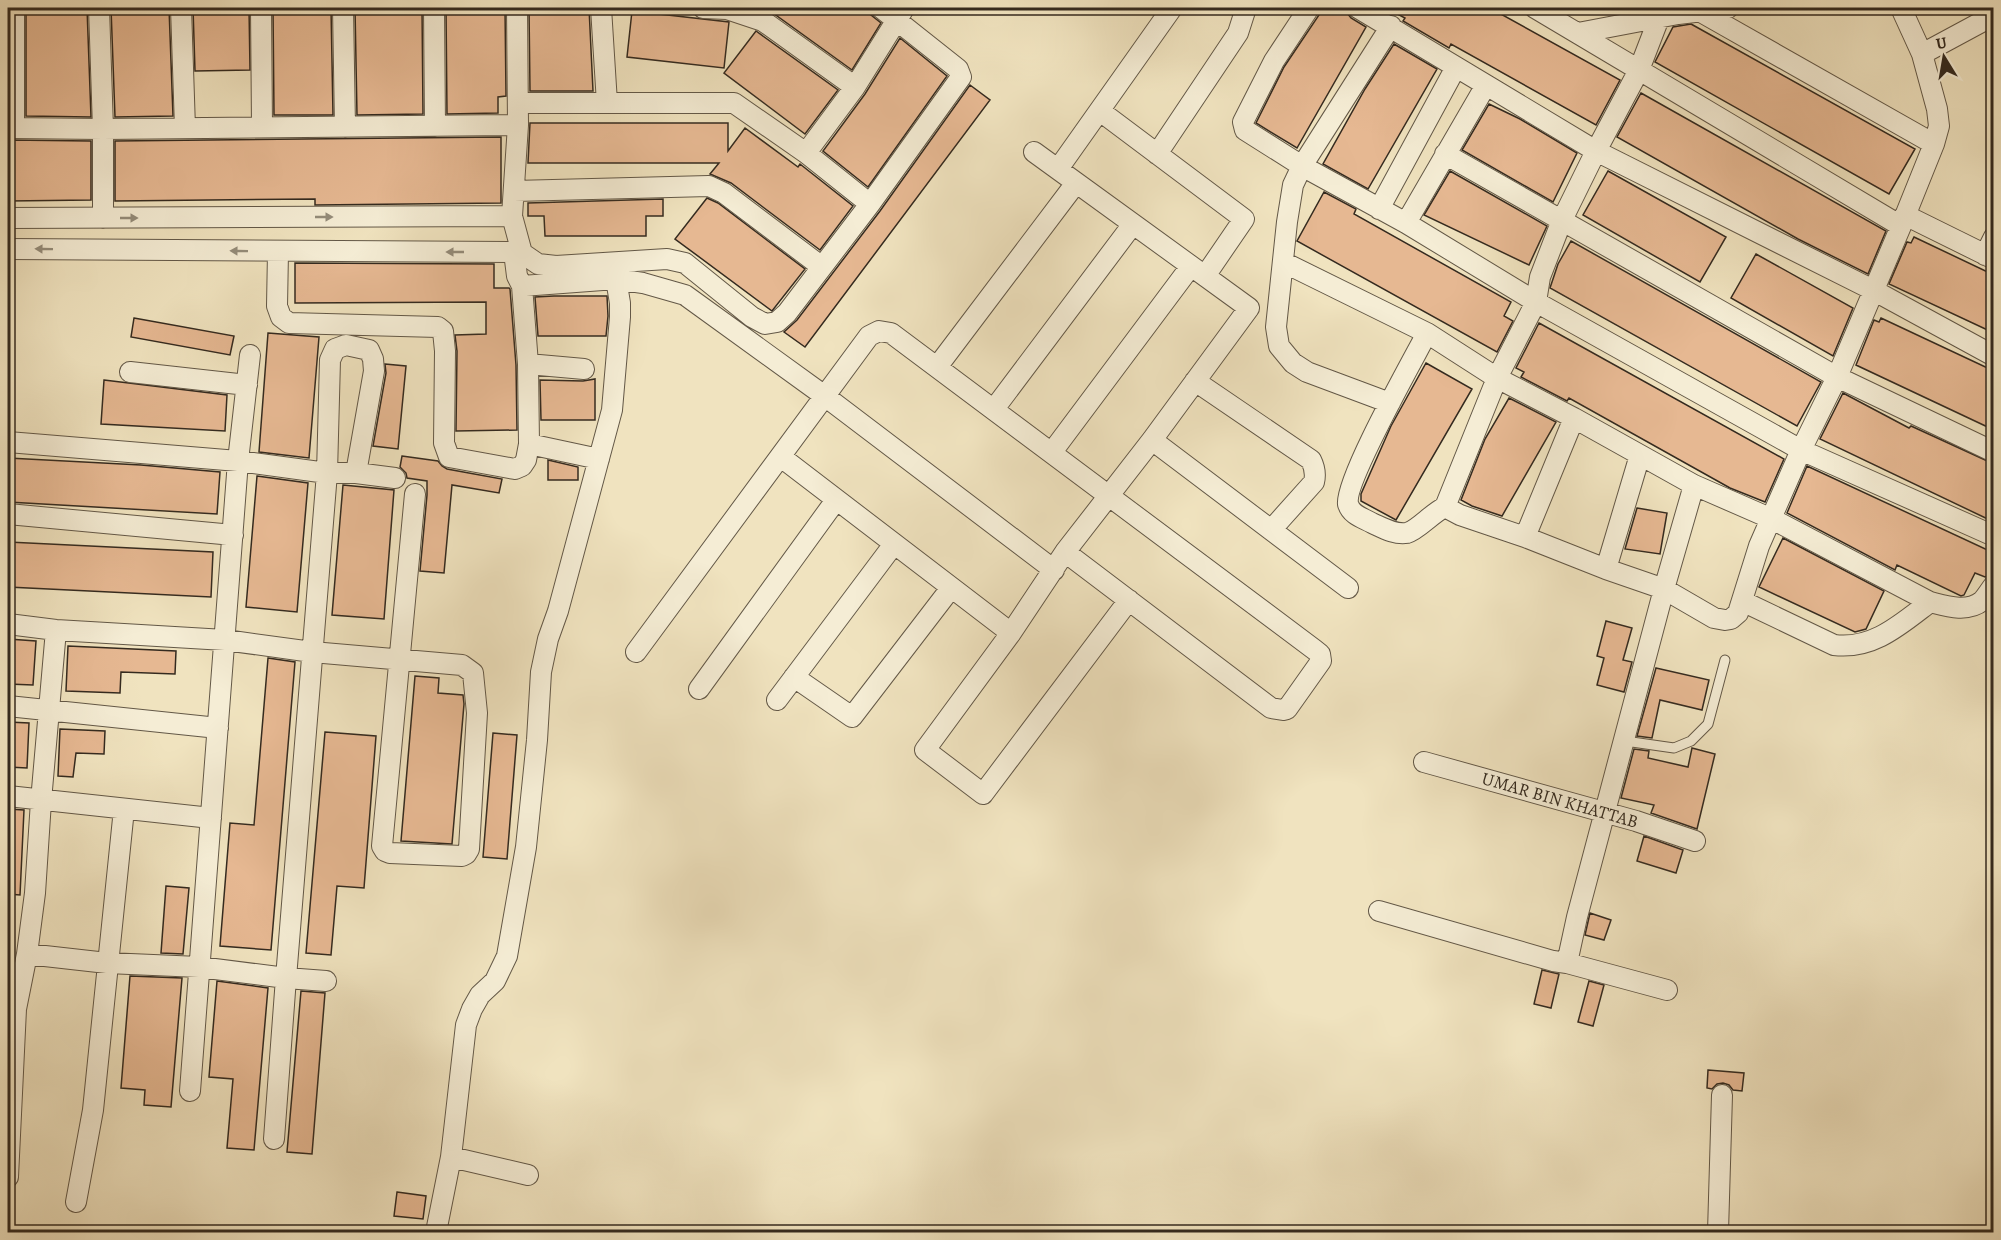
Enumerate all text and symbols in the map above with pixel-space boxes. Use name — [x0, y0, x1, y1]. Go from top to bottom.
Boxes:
north arrow — [1914, 27, 1974, 87]
text: U — [1934, 31, 1949, 55]
one-way arrow — [314, 212, 333, 222]
one-way arrow — [119, 213, 138, 223]
one-way arrow — [35, 244, 54, 254]
one-way arrow — [230, 247, 249, 256]
one-way arrow — [446, 247, 465, 257]
street label: UMAR BIN KHATTAB — [1479, 766, 1641, 834]

